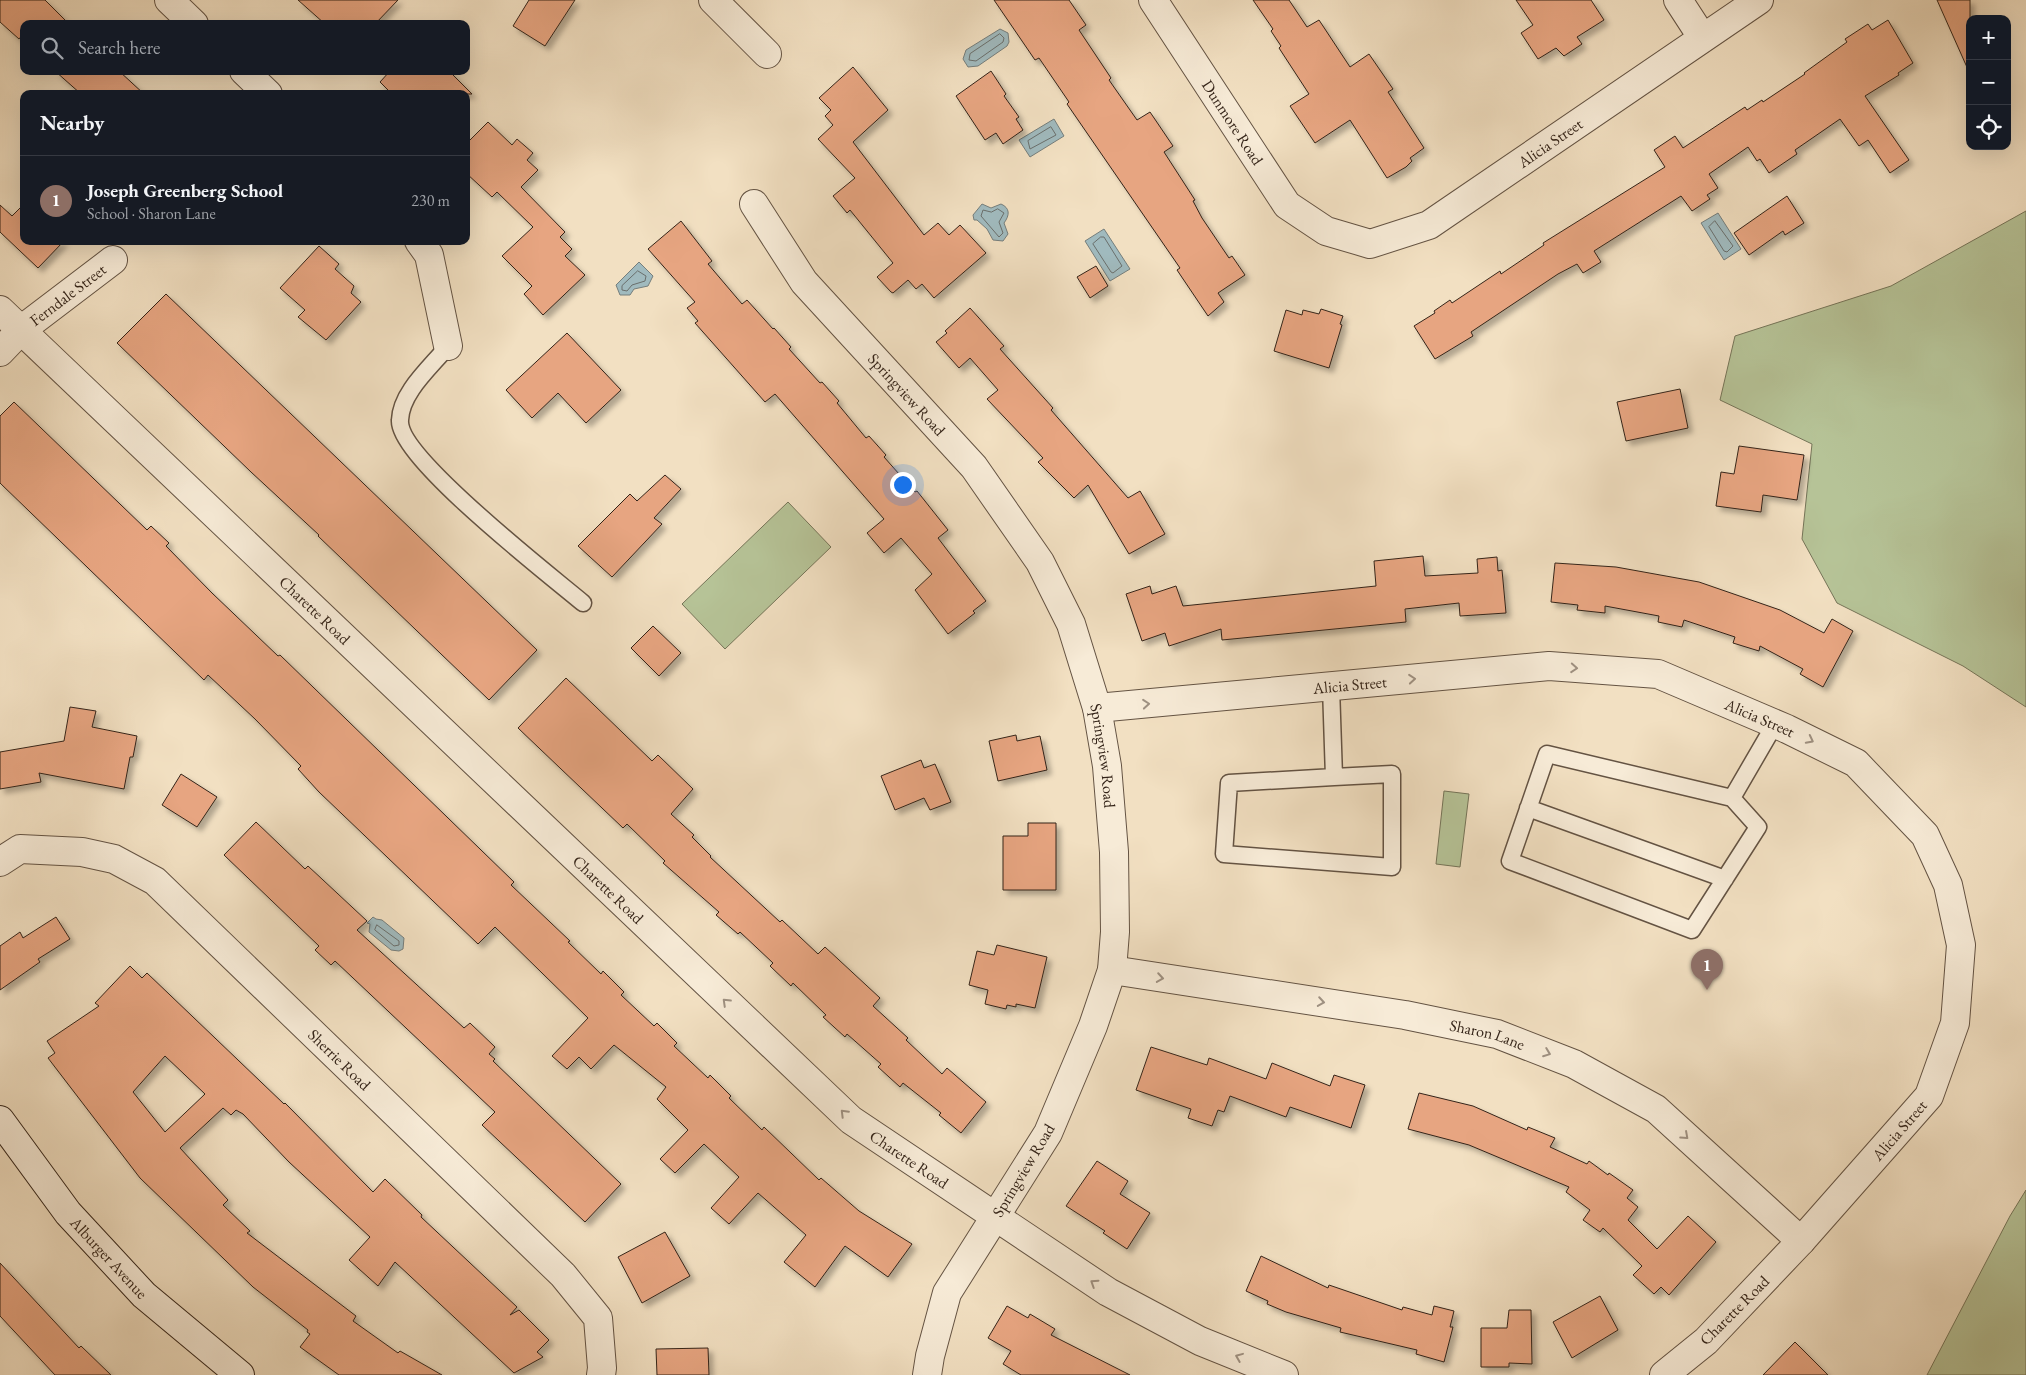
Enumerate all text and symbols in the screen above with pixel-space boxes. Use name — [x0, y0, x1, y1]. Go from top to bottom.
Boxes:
map controls — [1966, 15, 2011, 150]
button: + — [1966, 15, 2011, 60]
search box — [20, 20, 470, 75]
icon: search — [38, 34, 66, 62]
text: Search here — [78, 35, 160, 60]
button: − — [1966, 60, 2011, 105]
street label: Dunmore Road — [1197, 76, 1268, 170]
button: locate — [1966, 105, 2011, 150]
text: Nearby — [40, 109, 104, 136]
street label: Alicia Street — [1513, 113, 1587, 173]
text: Joseph Greenberg School — [87, 178, 283, 203]
text: 1 — [52, 190, 60, 211]
text: 230 m — [411, 190, 450, 211]
text: School · Sharon Lane — [87, 203, 216, 224]
street label: Ferndale Street — [25, 259, 110, 331]
street label: Springview Road — [863, 349, 951, 441]
your location — [890, 472, 916, 498]
street label: Charette Road — [275, 571, 355, 650]
one-way arrow — [1570, 662, 1578, 673]
street label: Alicia Street — [1311, 671, 1388, 699]
one-way arrow — [1408, 674, 1416, 685]
street label: Alicia Street — [1721, 693, 1798, 742]
one-way arrow — [1142, 698, 1150, 709]
street label: Springview Road — [1085, 701, 1120, 810]
one-way arrow — [1805, 734, 1814, 744]
street label: Charette Road — [568, 851, 649, 929]
pin: 1 — [1691, 949, 1723, 990]
one-way arrow — [1156, 972, 1164, 982]
one-way arrow — [1317, 996, 1325, 1007]
one-way arrow — [723, 999, 732, 1008]
street label: Sharon Lane — [1448, 1014, 1528, 1055]
street label: Sherrie Road — [303, 1025, 376, 1096]
one-way arrow — [1542, 1047, 1550, 1057]
street label: Alicia Street — [1867, 1096, 1932, 1166]
one-way arrow — [841, 1110, 850, 1119]
street label: Springview Road — [987, 1119, 1060, 1221]
street label: Charette Road — [865, 1125, 953, 1194]
one-way arrow — [1680, 1130, 1689, 1139]
street label: Alburger Avenue — [65, 1212, 152, 1303]
street label: Charette Road — [1695, 1270, 1774, 1350]
one-way arrow — [1091, 1280, 1100, 1289]
one-way arrow — [1235, 1353, 1244, 1363]

